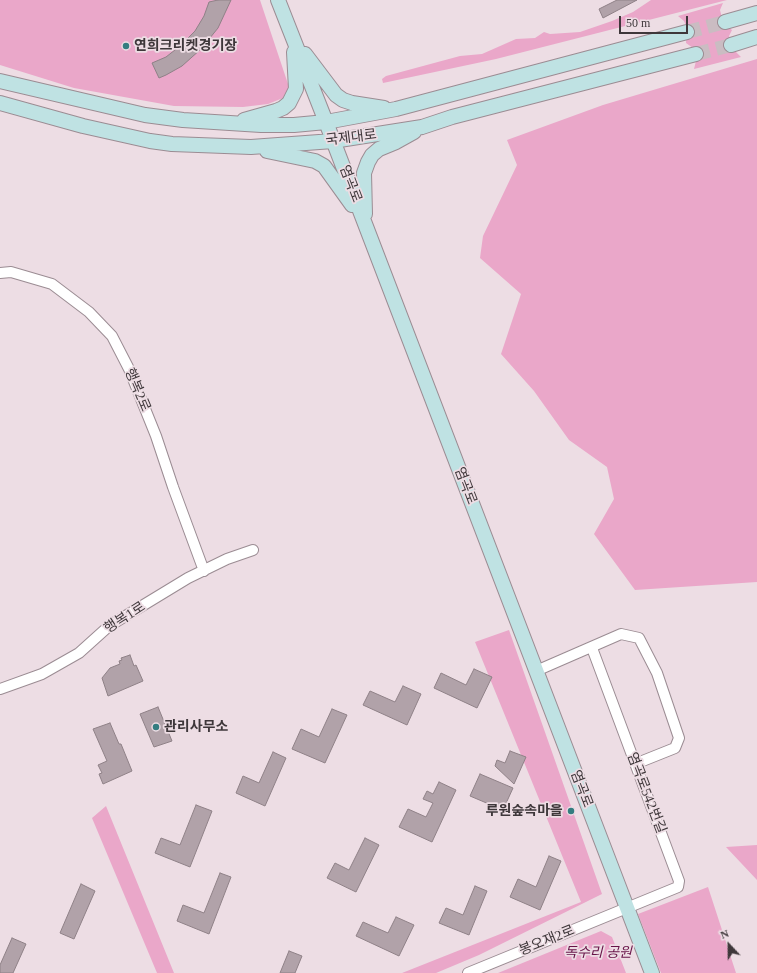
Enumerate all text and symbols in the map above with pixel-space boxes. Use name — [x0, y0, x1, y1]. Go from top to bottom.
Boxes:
scale bar — [621, 8, 690, 34]
text: 50 m — [626, 16, 650, 30]
place label: 연희크리켓경기장 — [134, 38, 237, 54]
marker: 연희크리켓경기장 — [121, 41, 131, 51]
street label: 국제대로 — [324, 127, 378, 149]
street label: 염곡로 — [335, 163, 365, 205]
street label: 행복2로 — [120, 366, 154, 414]
street label: 염곡로 — [450, 465, 480, 507]
street label: 행복1로 — [101, 599, 149, 637]
place label: 관리사무소 — [164, 719, 228, 735]
marker: 관리사무소 — [151, 722, 161, 732]
street label: 염곡로542번길 — [623, 750, 669, 836]
street label: 염곡로 — [566, 768, 596, 810]
place label: 루원숲속마을 — [486, 803, 563, 819]
marker: 루원숲속마을 — [566, 806, 576, 816]
street label: 봉오재2로 — [517, 922, 577, 960]
north arrow — [709, 925, 749, 965]
text: N — [719, 927, 730, 941]
park label: 독수리 공원 — [564, 945, 632, 961]

